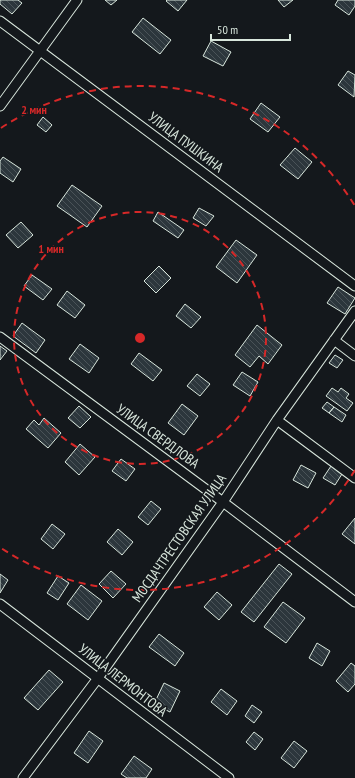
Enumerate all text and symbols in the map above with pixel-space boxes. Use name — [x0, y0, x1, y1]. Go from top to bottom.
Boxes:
scale bar — [211, 16, 290, 42]
text: 50 m — [217, 22, 238, 37]
text: 2 мин — [21, 102, 47, 117]
street label: УЛИЦА ПУШКИНА — [145, 108, 228, 176]
text: 1 мин — [38, 241, 64, 256]
centre of rings — [133, 331, 147, 345]
street label: УЛИЦА СВЕРДЛОВА — [113, 400, 203, 472]
street label: МОСДАЧТРЕСТОВСКАЯ УЛИЦА — [128, 470, 230, 606]
street label: УЛИЦА ЛЕРМОНТОВА — [75, 640, 171, 720]

